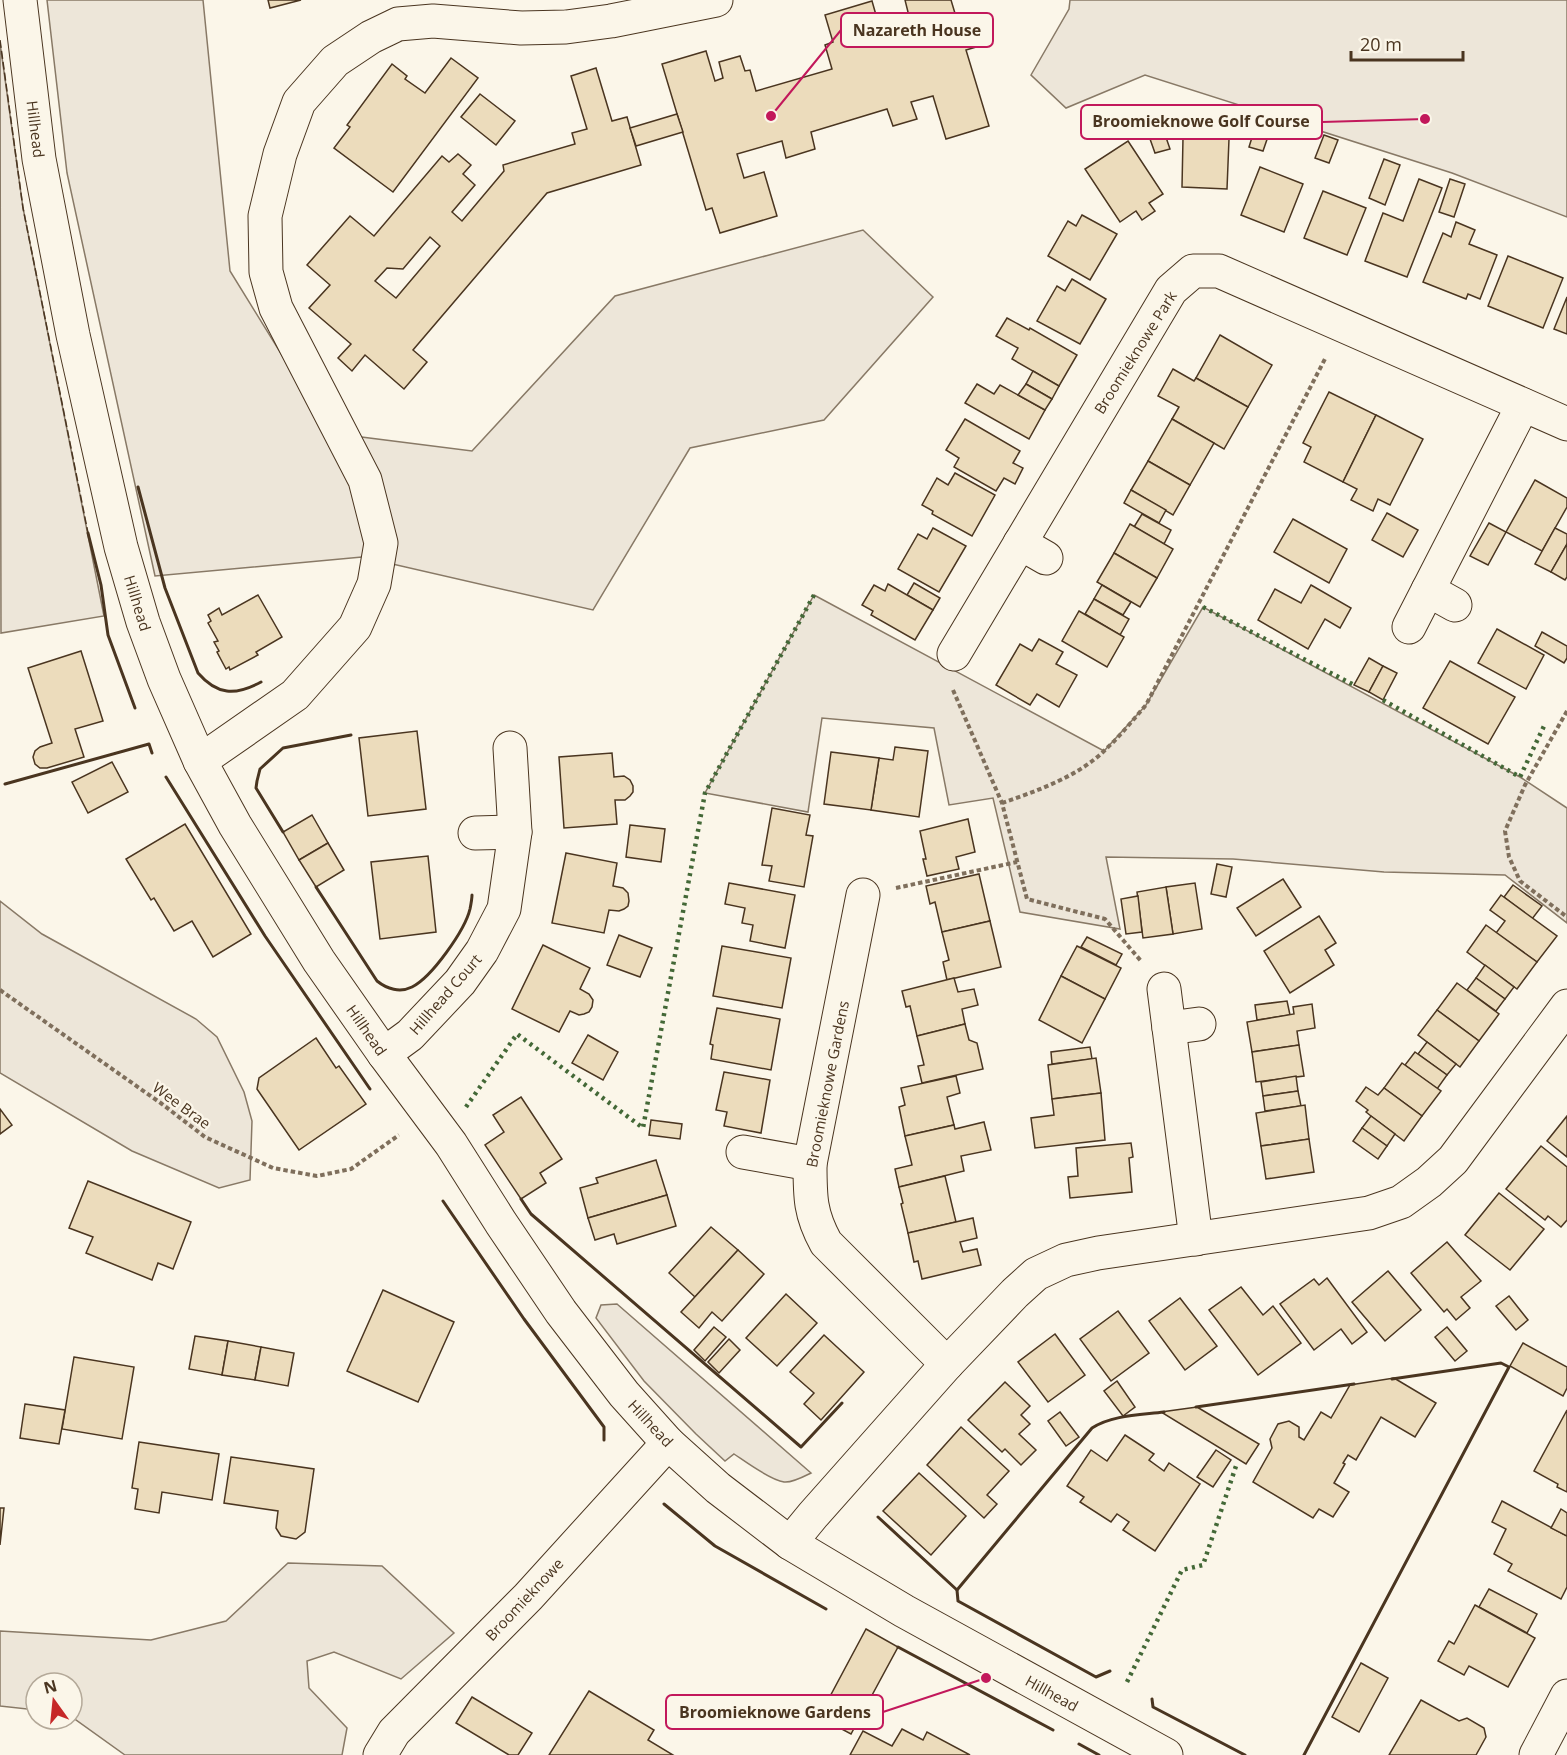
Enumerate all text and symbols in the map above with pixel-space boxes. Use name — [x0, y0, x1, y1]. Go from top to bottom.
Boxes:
callout: Nazareth House — [841, 13, 993, 47]
text: Nazareth House — [853, 19, 981, 41]
scale bar — [1351, 24, 1464, 62]
text: 20 m — [1360, 32, 1402, 56]
street label: Hillhead — [23, 99, 49, 159]
callout: Broomieknowe Golf Course — [1081, 105, 1322, 139]
text: Broomieknowe Golf Course — [1092, 110, 1310, 132]
street label: Broomieknowe Park — [1089, 287, 1181, 417]
street label: Hillhead — [120, 573, 156, 633]
street label: Hillhead Court — [404, 949, 486, 1039]
street label: Broomieknowe Gardens — [801, 999, 853, 1169]
street label: Hillhead — [342, 1001, 392, 1059]
street label: Wee Brae — [149, 1077, 215, 1133]
street label: Hillhead — [624, 1395, 678, 1451]
street label: Broomieknowe — [480, 1553, 568, 1645]
street label: Hillhead — [1022, 1670, 1082, 1716]
north arrow — [24, 1671, 84, 1731]
text: N — [41, 1674, 59, 1699]
callout: Broomieknowe Gardens — [666, 1695, 883, 1729]
text: Broomieknowe Gardens — [679, 1701, 871, 1723]

